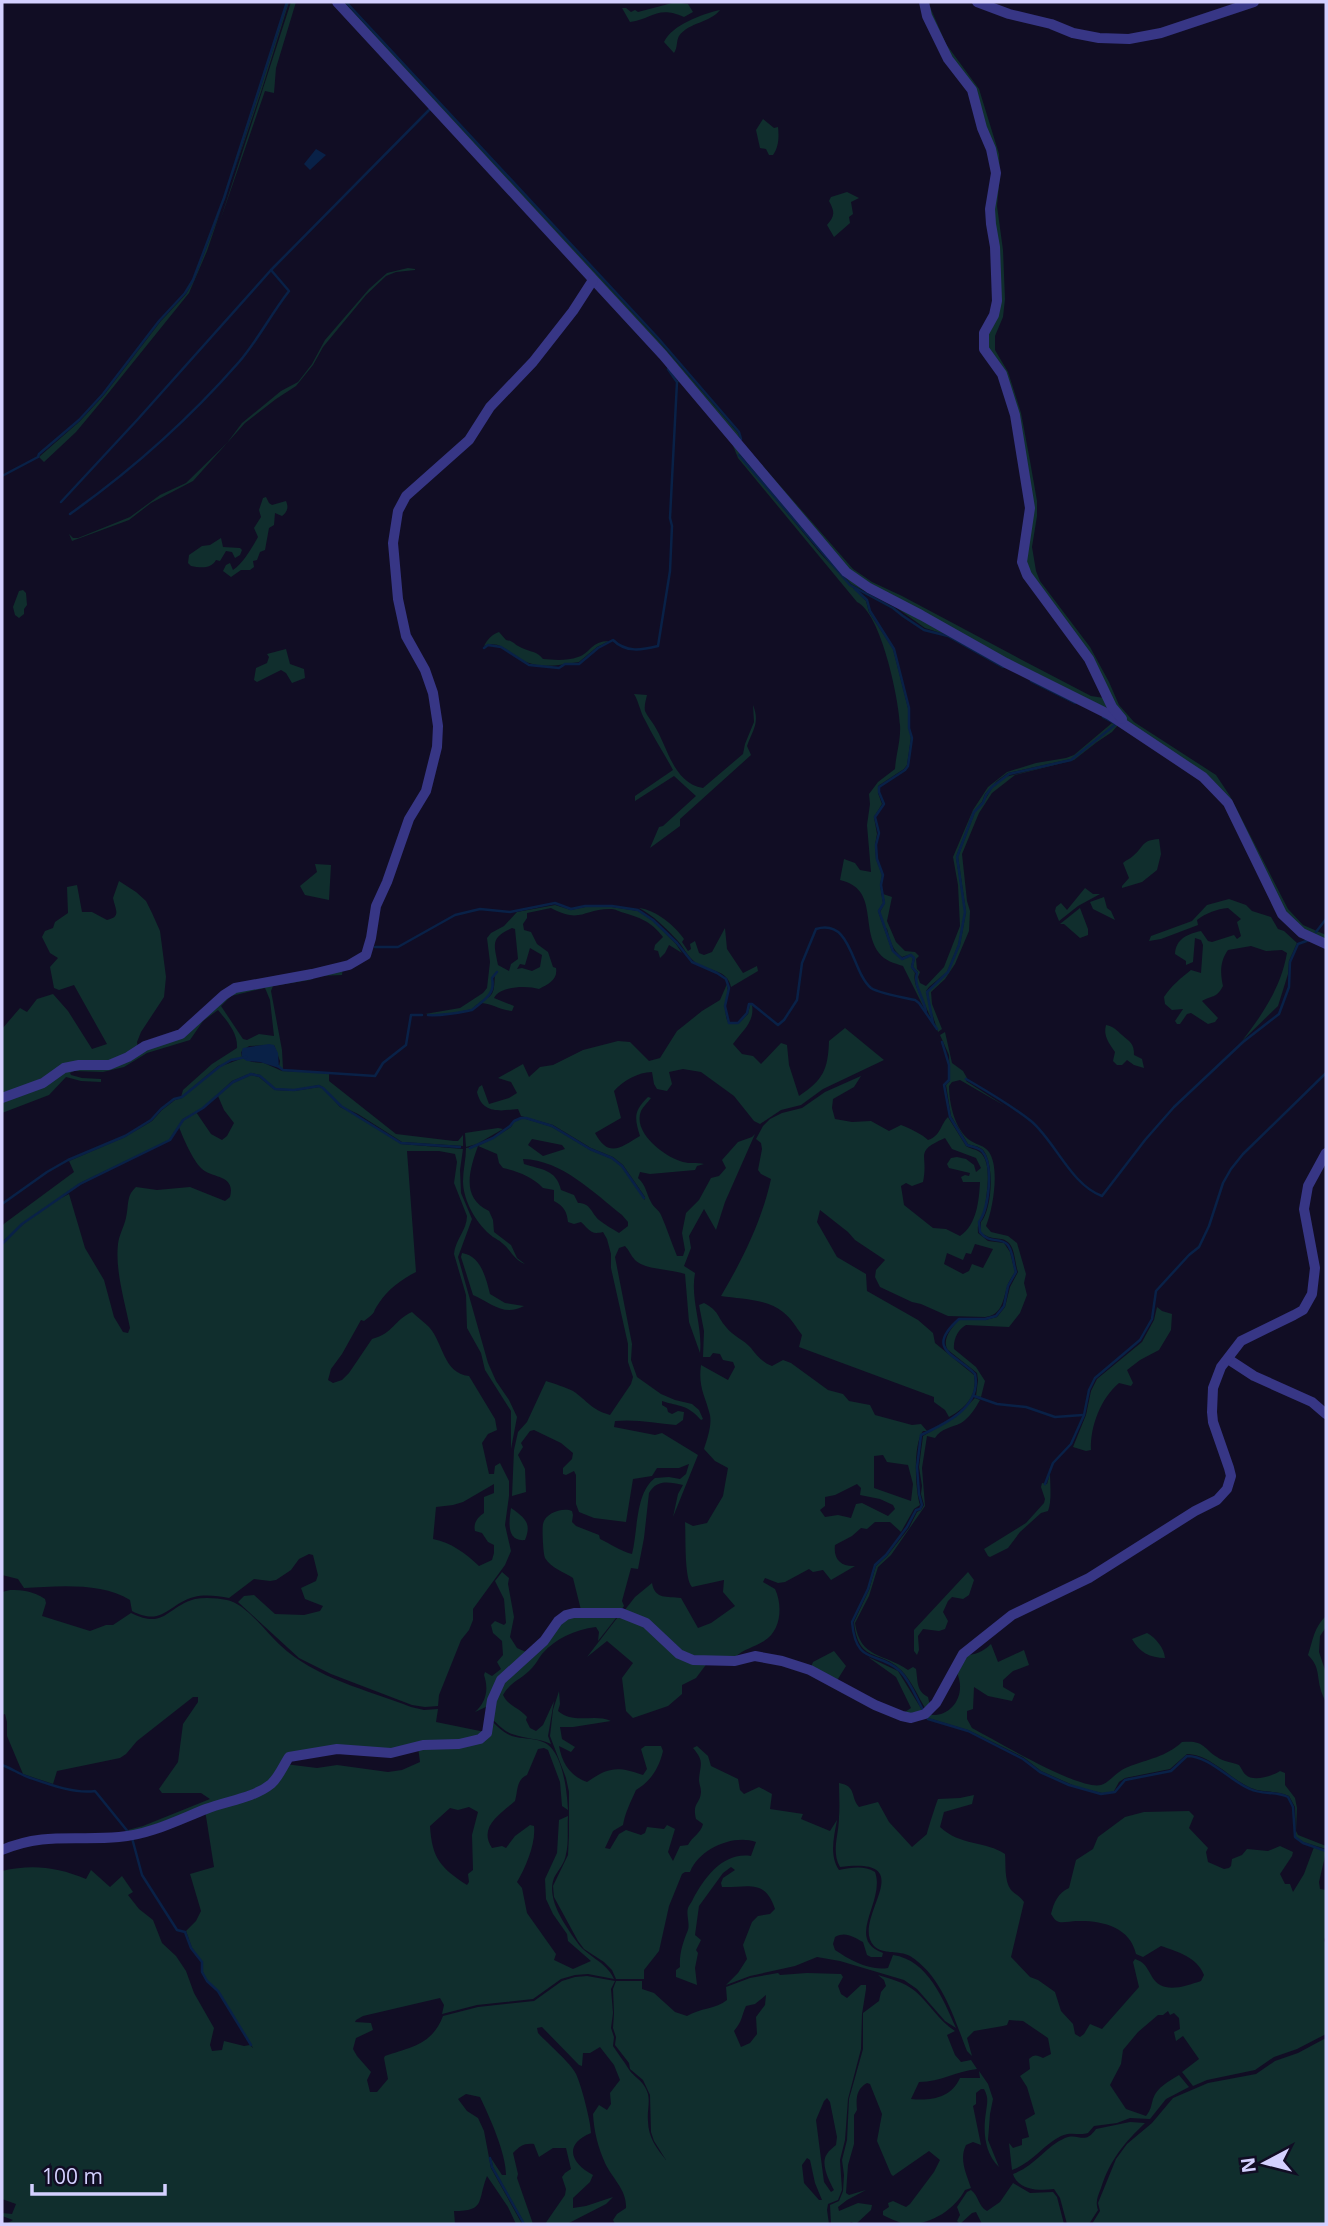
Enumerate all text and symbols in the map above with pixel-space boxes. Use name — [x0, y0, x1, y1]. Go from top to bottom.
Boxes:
north arrow — [1230, 2128, 1300, 2198]
scale bar — [32, 2152, 164, 2196]
text: N — [1234, 2156, 1262, 2174]
text: 100 m — [42, 2162, 103, 2190]

